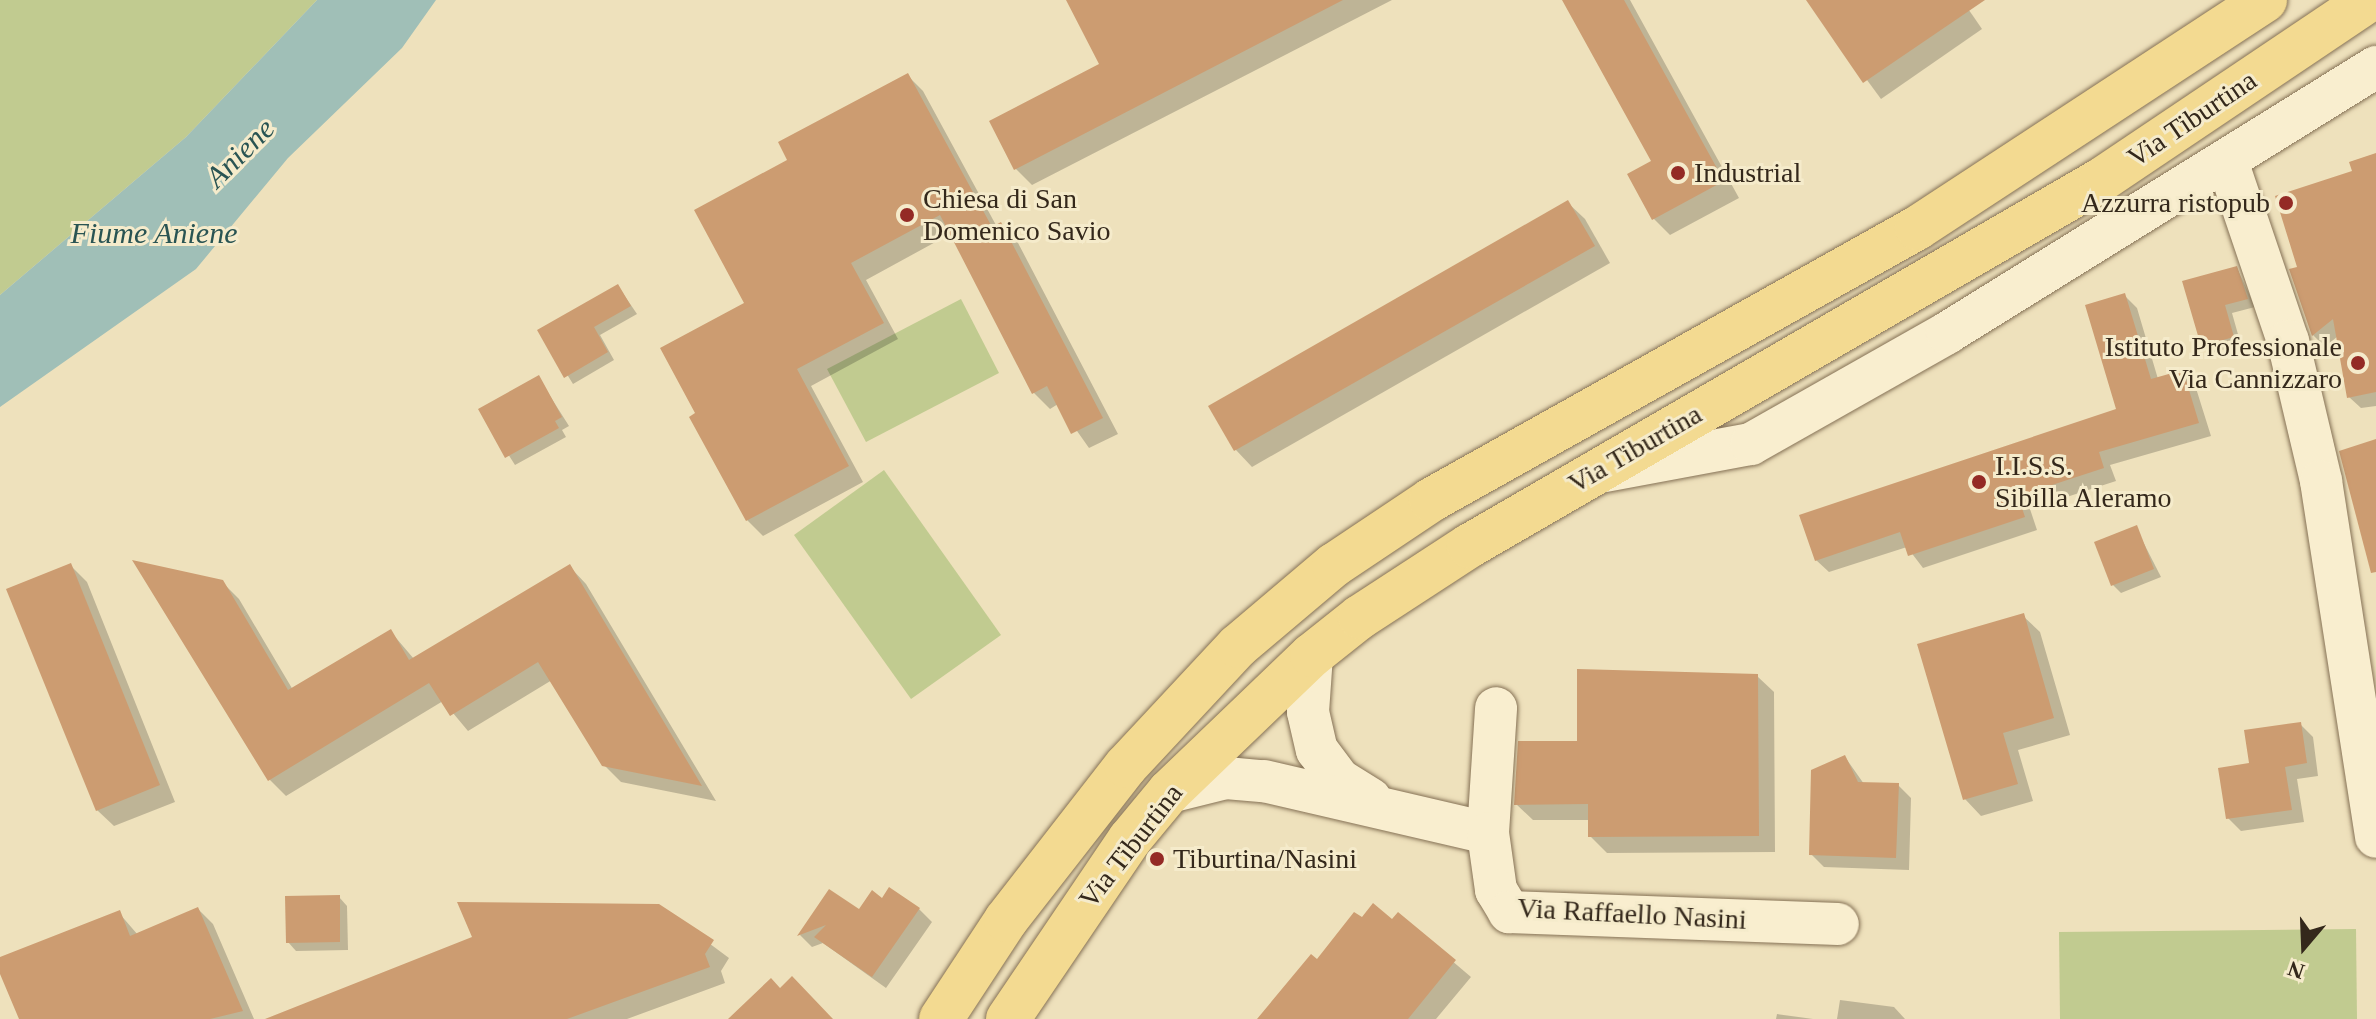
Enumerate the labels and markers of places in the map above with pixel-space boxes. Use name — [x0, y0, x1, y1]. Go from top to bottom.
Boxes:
place label: Industrial — [1694, 156, 1801, 190]
marker: Industrial — [1669, 164, 1687, 182]
place label: Chiesa di San Domenico Savio — [923, 182, 1110, 248]
place label: Azzurra ristopub — [2081, 186, 2270, 220]
marker: Azzurra ristopub — [2277, 194, 2295, 212]
marker: Chiesa di San Domenico Savio — [898, 206, 916, 224]
place label: Istituto Professionale Via Cannizzaro — [2105, 330, 2342, 396]
marker: Istituto Professionale Via Cannizzaro — [2349, 354, 2367, 372]
place label: I.I.S.S. Sibilla Aleramo — [1995, 449, 2173, 515]
marker: I.I.S.S. Sibilla Aleramo — [1970, 473, 1988, 491]
place label: Tiburtina/Nasini — [1173, 842, 1357, 876]
marker: Tiburtina/Nasini — [1148, 850, 1166, 868]

